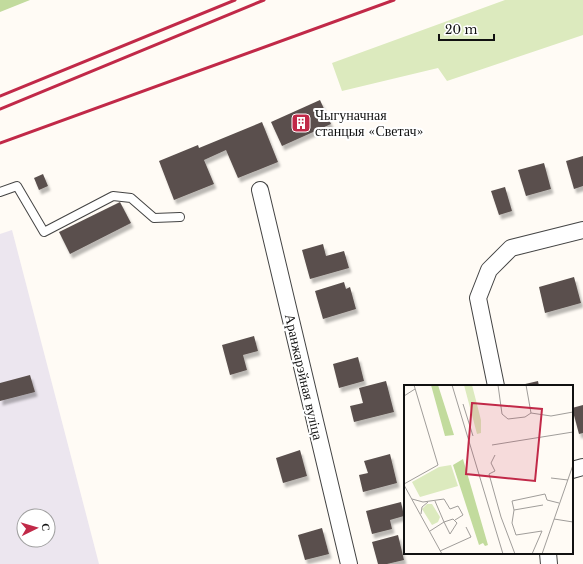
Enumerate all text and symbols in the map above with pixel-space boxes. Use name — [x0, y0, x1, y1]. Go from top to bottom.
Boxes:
scale bar — [439, 16, 494, 42]
text: 20 m — [445, 22, 477, 37]
place label: Чыгуначная станцыя «Светач» — [315, 106, 423, 140]
building icon: Чыгуначная станцыя «Светач» — [290, 112, 312, 134]
street label: Аранжарэйная вуліца — [281, 312, 327, 443]
inset map — [404, 385, 573, 554]
north arrow — [16, 508, 56, 548]
text: С — [39, 523, 53, 532]

